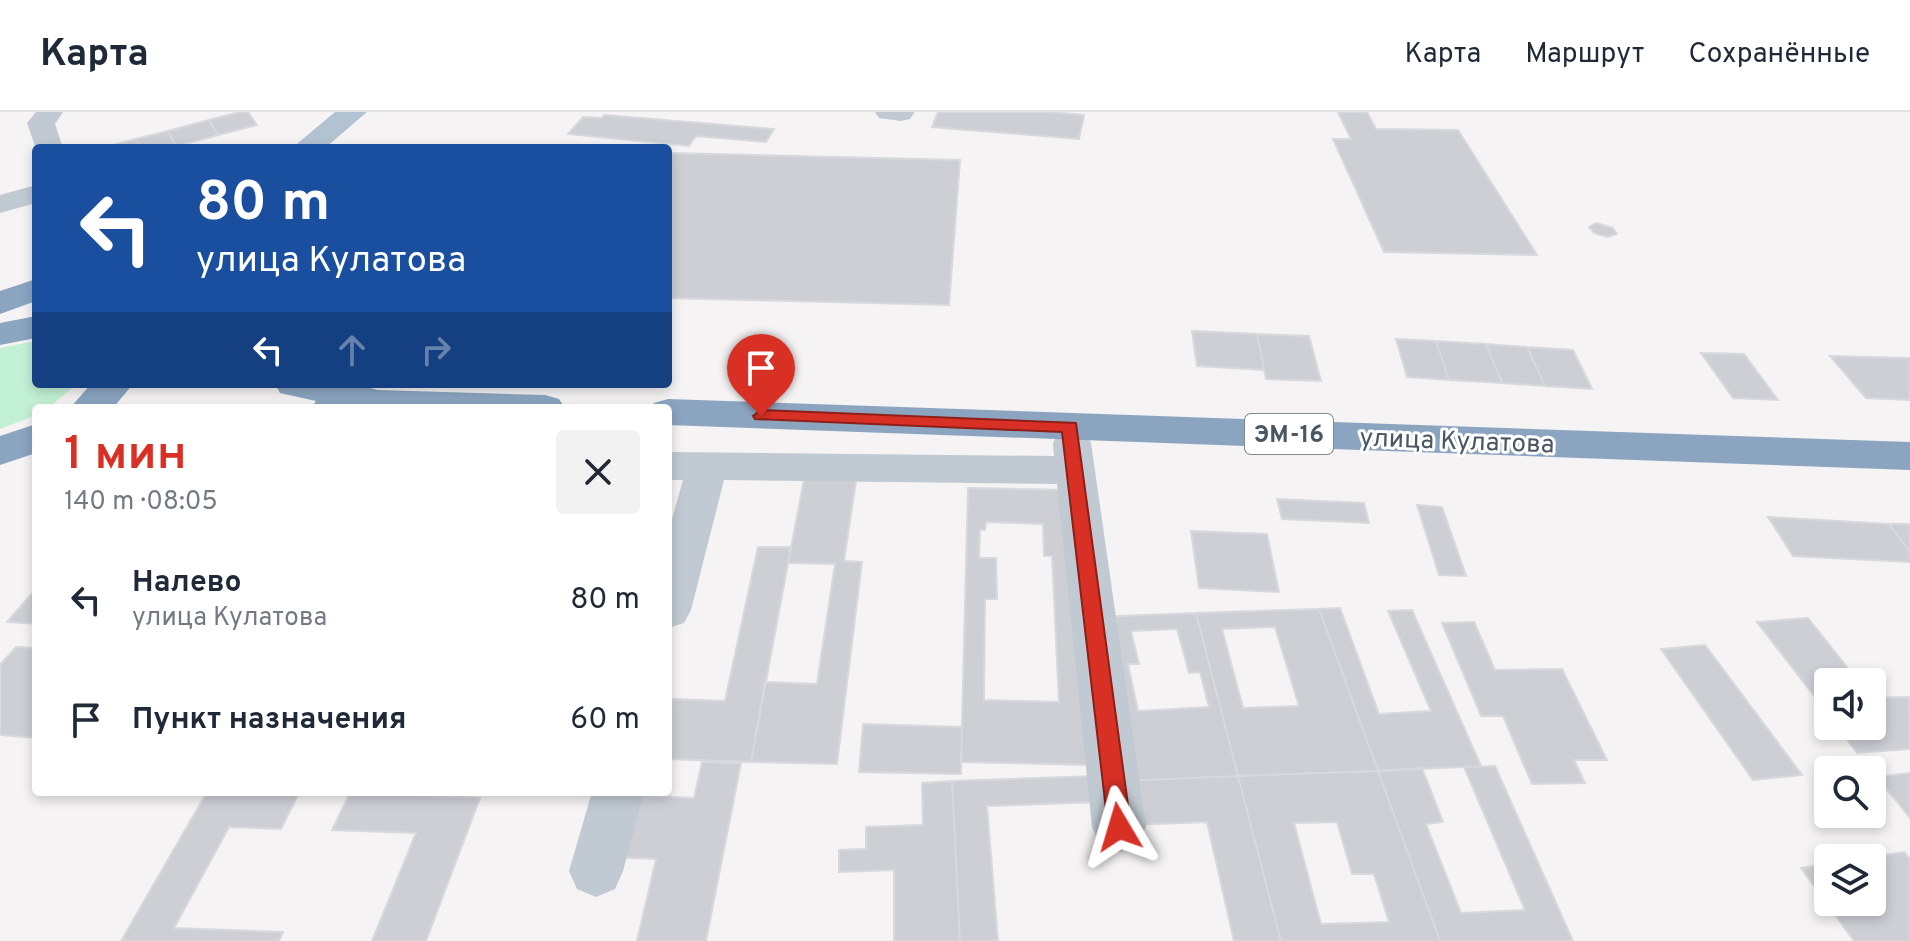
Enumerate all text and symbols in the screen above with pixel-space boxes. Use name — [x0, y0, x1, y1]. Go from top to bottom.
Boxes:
text: Карта — [40, 31, 149, 80]
text: Карта — [1405, 37, 1481, 73]
text: Маршрут — [1525, 37, 1644, 73]
text: Сохранённые — [1688, 37, 1870, 73]
text: 80 m — [196, 170, 330, 240]
icon: left — [64, 176, 168, 280]
text: улица Кулатова — [196, 239, 466, 285]
icon: left — [246, 328, 290, 372]
icon: ahead — [330, 328, 374, 372]
icon: right — [414, 328, 458, 372]
pin — [727, 334, 795, 416]
icon: arrive — [739, 346, 783, 390]
road number: ЭМ-16 — [1245, 414, 1333, 454]
street label: улица Кулатова — [1359, 423, 1555, 462]
text: 1 мин — [64, 426, 187, 486]
button: close — [556, 430, 640, 514]
text: 140 m · 08:05 — [64, 486, 218, 519]
text: Налево — [132, 565, 241, 602]
icon: left — [64, 578, 108, 622]
text: 80 m — [570, 582, 640, 619]
text: улица Кулатова — [132, 602, 327, 635]
map controls — [1814, 668, 1886, 916]
button: sound — [1814, 668, 1886, 740]
icon: arrive — [64, 698, 108, 742]
text: Пункт назначения — [132, 702, 406, 739]
text: 60 m — [570, 702, 640, 739]
button: search — [1814, 756, 1886, 828]
position arrow — [1077, 785, 1161, 869]
button: layers — [1814, 844, 1886, 916]

